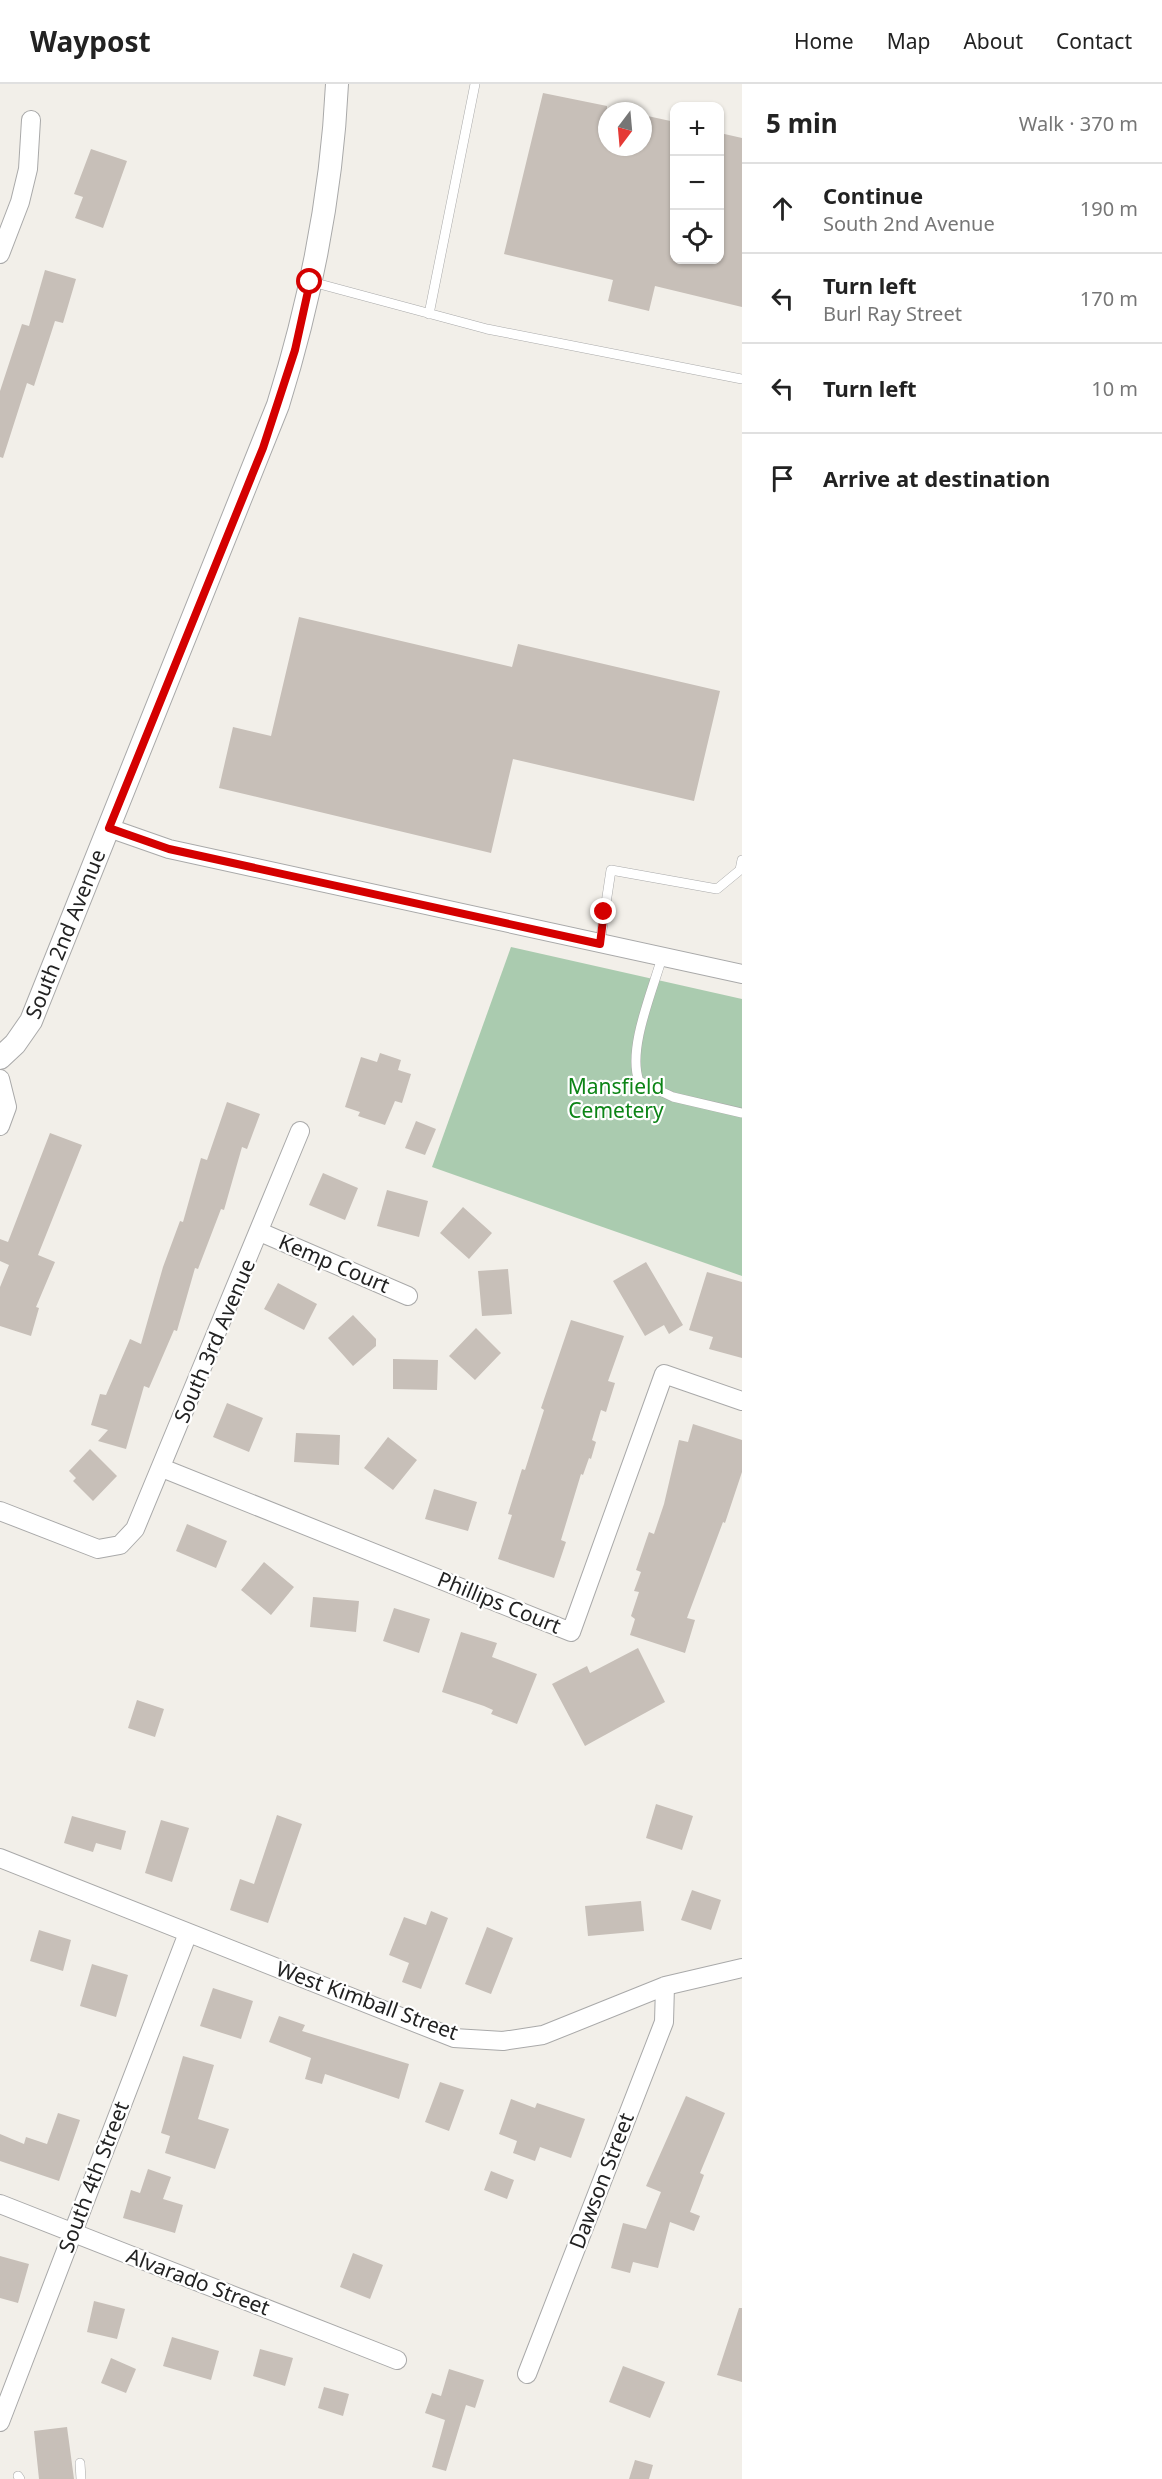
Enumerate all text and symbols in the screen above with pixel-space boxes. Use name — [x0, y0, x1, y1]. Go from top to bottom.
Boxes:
text: Waypost — [30, 22, 151, 60]
text: Home — [794, 27, 854, 55]
text: Map — [887, 27, 930, 55]
text: About — [963, 27, 1023, 55]
text: Contact — [1056, 27, 1132, 55]
north arrow — [598, 102, 652, 156]
map controls — [670, 102, 724, 264]
button: + — [670, 102, 724, 156]
text: 5 min — [766, 105, 838, 141]
text: Walk · 370 m — [1019, 110, 1138, 137]
button: − — [670, 156, 724, 210]
text: Continue — [823, 180, 923, 210]
icon: ahead — [766, 192, 799, 225]
text: 190 m — [1080, 195, 1138, 222]
button: locate — [670, 210, 724, 264]
text: South 2nd Avenue — [823, 210, 995, 237]
route start — [296, 268, 322, 294]
text: Turn left — [823, 270, 917, 300]
icon: left — [766, 282, 799, 315]
text: 170 m — [1080, 285, 1138, 312]
text: Burl Ray Street — [823, 300, 962, 327]
icon: left — [766, 372, 799, 405]
text: Turn left — [823, 373, 917, 403]
text: 10 m — [1091, 375, 1138, 402]
icon: arrive — [766, 462, 799, 495]
text: Arrive at destination — [823, 463, 1050, 493]
street label: South 2nd Avenue — [18, 845, 111, 1023]
route end — [590, 898, 616, 924]
park label: Mansfield Cemetery — [568, 1072, 664, 1124]
street label: Kemp Court — [275, 1227, 395, 1299]
street label: South 3rd Avenue — [167, 1254, 261, 1427]
street label: Phillips Court — [433, 1565, 566, 1640]
street label: West Kimball Street — [272, 1954, 463, 2046]
street label: South 4th Street — [51, 2097, 135, 2256]
street label: Dawson Street — [562, 2108, 640, 2253]
street label: Alvarado Street — [123, 2241, 274, 2321]

